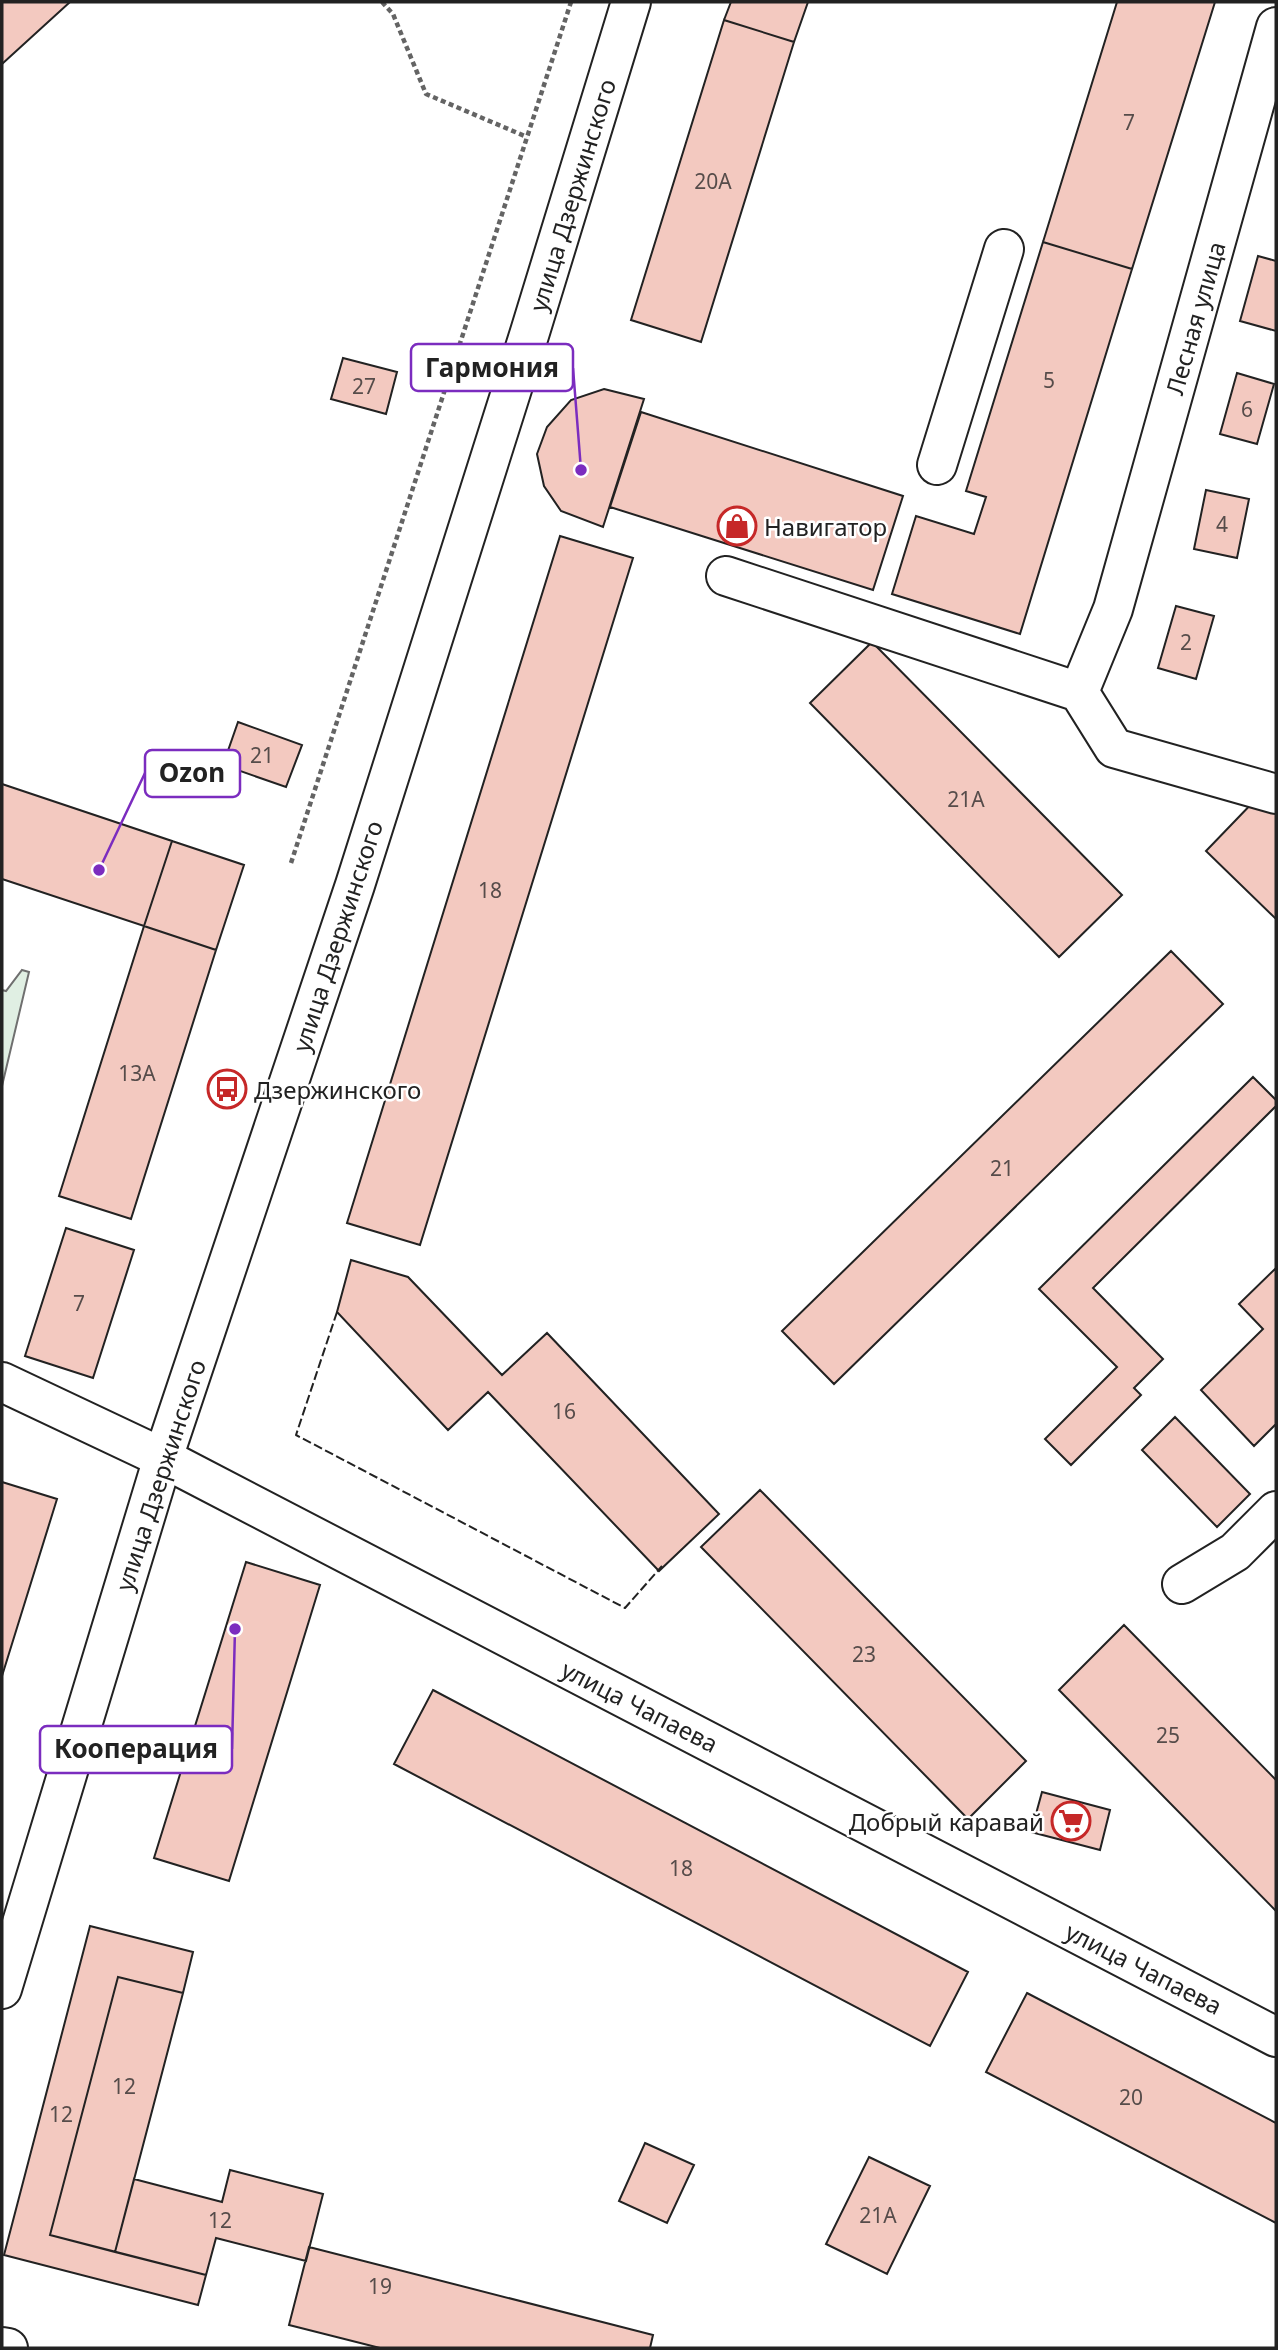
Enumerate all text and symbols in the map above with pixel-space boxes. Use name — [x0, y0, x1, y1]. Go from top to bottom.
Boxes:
street label: улица Дзержинского — [521, 75, 623, 315]
house number: 7 — [1123, 108, 1135, 136]
house number: 20А — [694, 167, 732, 195]
street label: Лесная улица — [1157, 238, 1233, 398]
callout: Гармония — [411, 344, 573, 391]
text: Гармония — [425, 349, 559, 385]
house number: 5 — [1043, 366, 1055, 394]
house number: 27 — [352, 372, 376, 400]
house number: 6 — [1241, 395, 1253, 423]
shop icon: Навигатор — [716, 505, 758, 547]
place label: Навигатор — [764, 510, 887, 543]
house number: 4 — [1216, 510, 1228, 538]
house number: 2 — [1180, 628, 1192, 656]
house number: 21 — [250, 741, 274, 769]
callout: Ozon — [145, 750, 240, 797]
text: Ozon — [159, 754, 225, 790]
house number: 21А — [947, 785, 985, 813]
street label: улица Дзержинского — [284, 816, 390, 1056]
house number: 18 — [478, 876, 502, 904]
house number: 13А — [118, 1059, 156, 1087]
bus stop icon: Дзержинского — [206, 1068, 248, 1110]
place label: Дзержинского — [254, 1073, 421, 1106]
house number: 21 — [990, 1154, 1014, 1182]
house number: 7 — [73, 1289, 85, 1317]
street label: улица Дзержинского — [107, 1355, 213, 1595]
house number: 16 — [552, 1397, 576, 1425]
house number: 23 — [852, 1640, 876, 1668]
street label: улица Чапаева — [556, 1652, 724, 1760]
house number: 25 — [1156, 1721, 1180, 1749]
callout: Кооперация — [40, 1726, 232, 1773]
text: Кооперация — [54, 1730, 218, 1766]
supermarket icon: Добрый каравай — [1050, 1800, 1092, 1842]
place label: Добрый каравай — [849, 1805, 1044, 1838]
house number: 18 — [669, 1854, 693, 1882]
street label: улица Чапаева — [1060, 1914, 1228, 2022]
house number: 12 — [112, 2072, 136, 2100]
house number: 20 — [1119, 2083, 1143, 2111]
house number: 12 — [49, 2100, 73, 2128]
house number: 21А — [859, 2201, 897, 2229]
house number: 12 — [208, 2206, 232, 2234]
house number: 19 — [368, 2272, 392, 2300]

